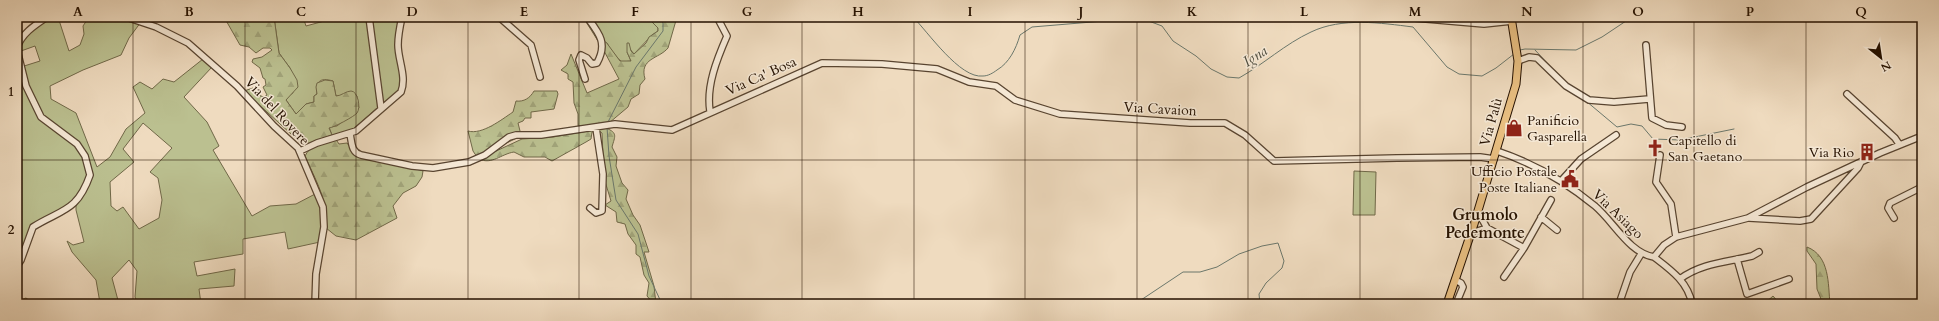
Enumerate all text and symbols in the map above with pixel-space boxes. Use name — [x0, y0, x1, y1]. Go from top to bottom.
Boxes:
text: A — [73, 3, 83, 21]
text: B — [184, 3, 194, 21]
text: C — [296, 3, 306, 21]
text: D — [406, 3, 418, 21]
text: E — [520, 3, 528, 21]
text: F — [631, 3, 639, 21]
text: G — [742, 3, 753, 21]
text: H — [852, 3, 864, 21]
text: I — [967, 3, 973, 21]
text: J — [1077, 3, 1084, 21]
text: K — [1187, 3, 1198, 21]
text: L — [1300, 3, 1309, 21]
text: M — [1409, 3, 1422, 21]
text: N — [1521, 3, 1533, 21]
text: O — [1632, 3, 1644, 21]
text: P — [1746, 3, 1754, 21]
text: Q — [1855, 3, 1867, 21]
north arrow — [1861, 38, 1901, 78]
water label: Igna — [1239, 40, 1271, 71]
street label: Via Ca' Bosa — [723, 52, 799, 100]
text: N — [1877, 57, 1894, 75]
street label: Via del Rovere — [240, 73, 314, 149]
text: 1 — [8, 83, 14, 101]
street label: Via Palù — [1475, 95, 1507, 148]
street label: Via Cavaion — [1123, 98, 1197, 120]
place label: Panificio Gasparella — [1527, 111, 1587, 146]
shop icon: Panificio Gasparella — [1504, 118, 1524, 138]
place label: Capitello di San Gaetano — [1668, 131, 1743, 166]
church icon: Capitello di San Gaetano — [1645, 138, 1665, 158]
building icon: Via Rio — [1857, 142, 1877, 162]
place label: Via Rio — [1809, 143, 1854, 162]
place label: Ufficio Postale Poste Italiane — [1471, 162, 1557, 197]
public building icon: Ufficio Postale Poste Italiane — [1560, 169, 1580, 189]
street label: Via Asiago — [1588, 185, 1648, 243]
district label: Grumolo Pedemonte — [1445, 204, 1525, 244]
text: 2 — [8, 221, 15, 239]

